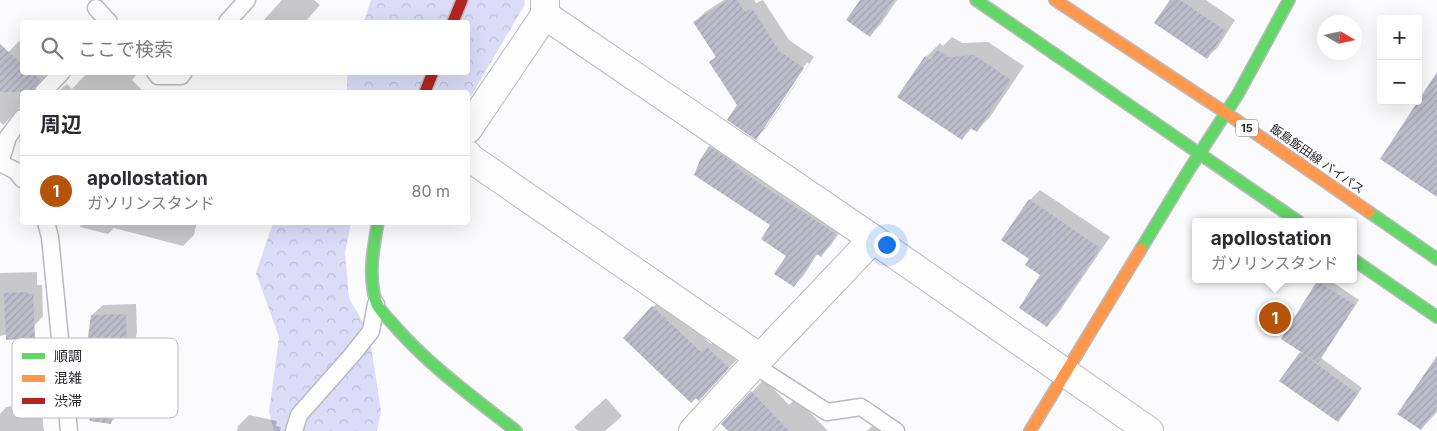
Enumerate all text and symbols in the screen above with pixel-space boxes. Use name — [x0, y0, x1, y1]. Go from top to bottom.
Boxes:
north arrow — [1317, 15, 1362, 60]
map controls — [1377, 15, 1422, 105]
button: + — [1377, 15, 1422, 60]
search box — [20, 20, 470, 75]
icon: search — [38, 34, 66, 62]
text: ここで検索 — [78, 38, 173, 61]
button: − — [1377, 60, 1422, 105]
text: 周辺 — [40, 112, 82, 137]
road number: 15 — [1236, 120, 1258, 136]
street label: 飯島飯田線 バイパス — [1267, 121, 1367, 197]
text: apollostation — [87, 167, 208, 190]
text: 1 — [53, 181, 59, 201]
text: 80 m — [411, 181, 450, 201]
text: ガソリンスタンド — [87, 193, 215, 213]
popup — [1192, 218, 1357, 283]
text: apollostation — [1211, 227, 1332, 250]
your location — [874, 232, 900, 258]
text: ガソリンスタンド — [1211, 253, 1338, 273]
pin: 1 — [1259, 299, 1291, 337]
legend — [12, 338, 178, 418]
text: 順調 — [54, 347, 82, 364]
text: 混雑 — [54, 369, 82, 386]
text: 渋滞 — [54, 392, 82, 409]

